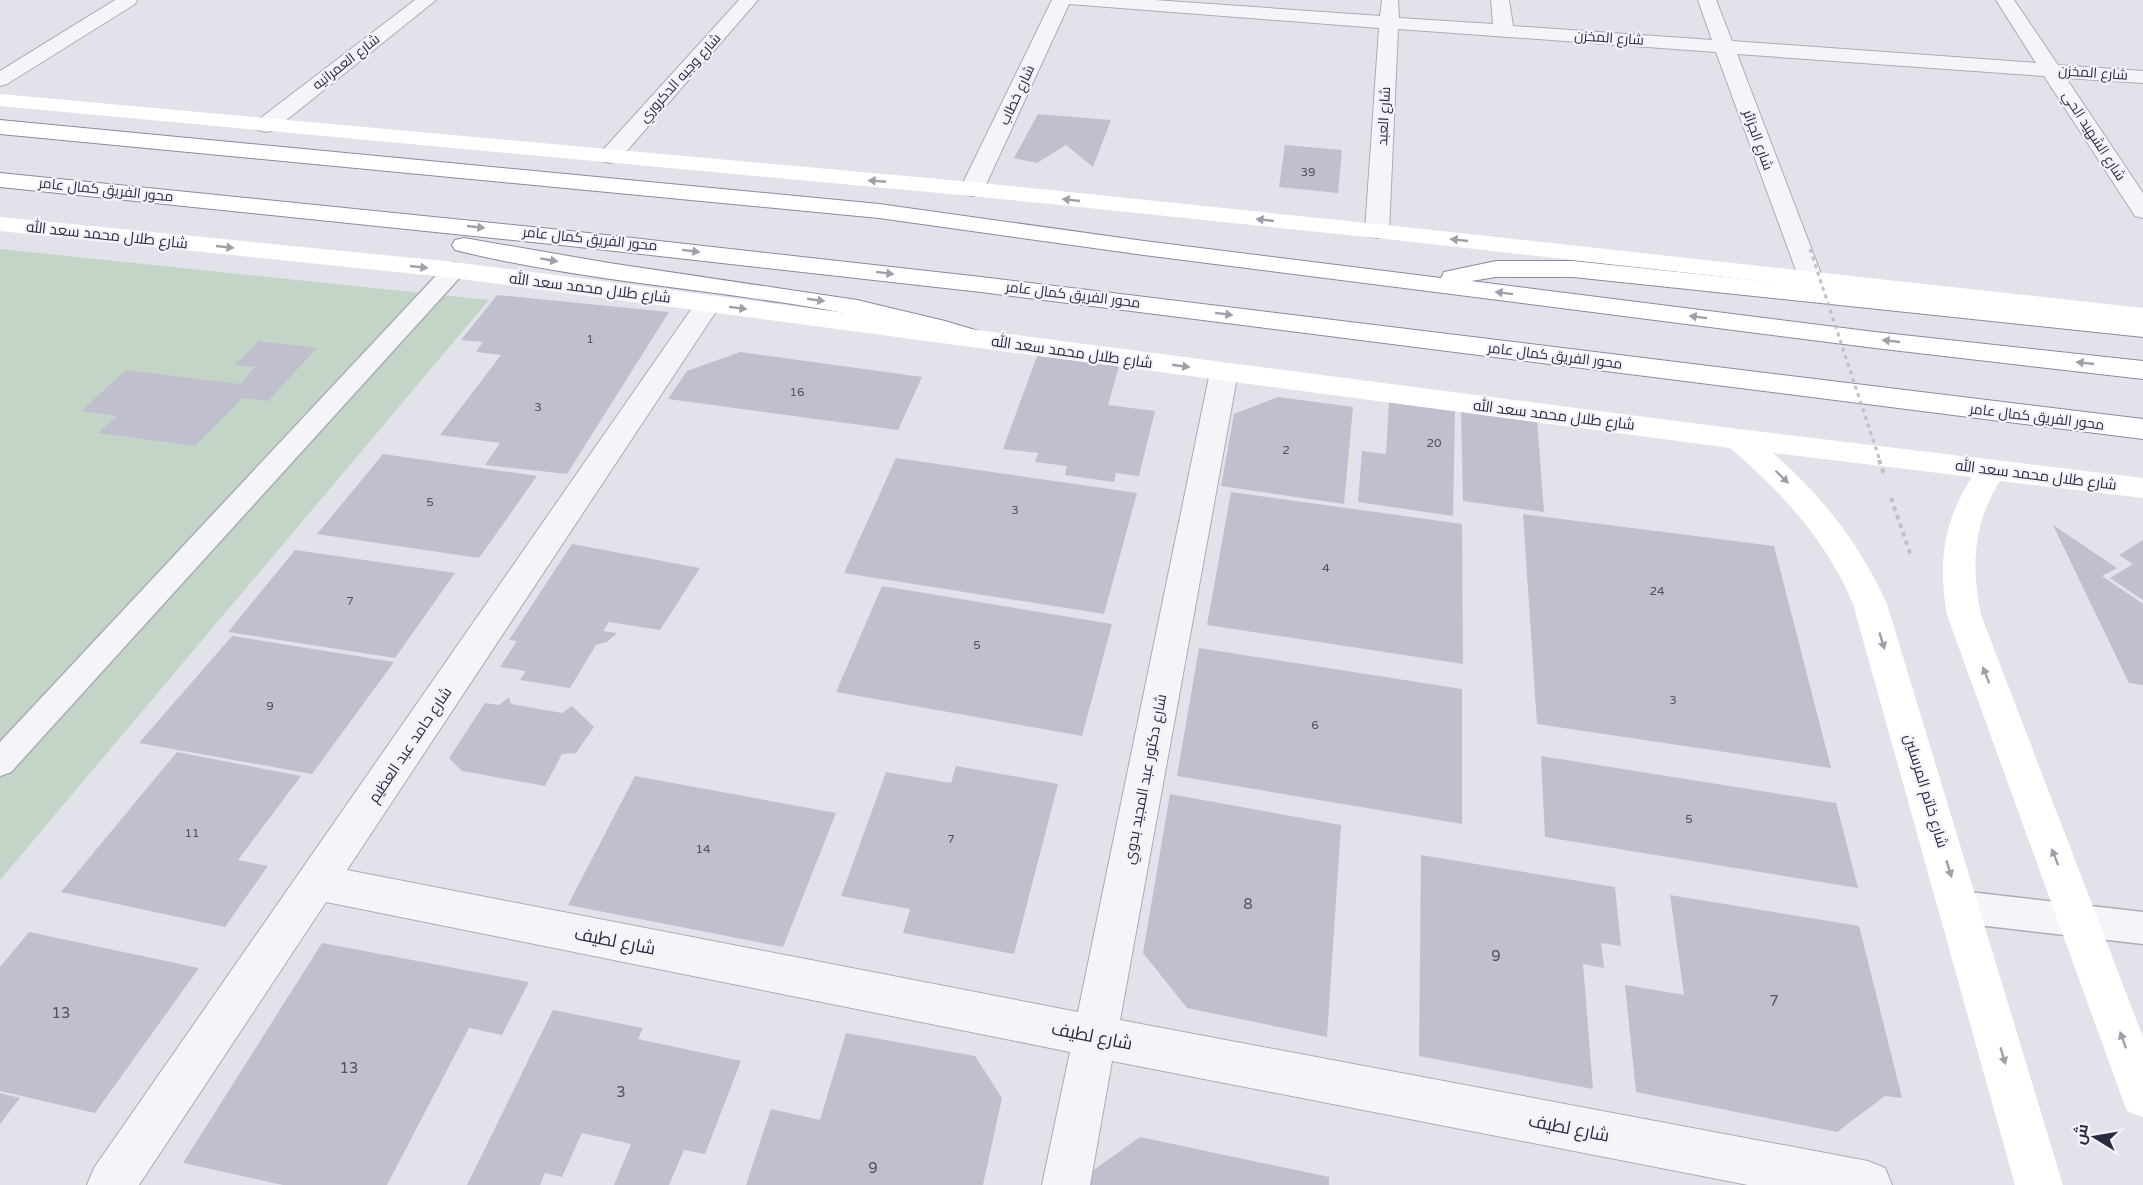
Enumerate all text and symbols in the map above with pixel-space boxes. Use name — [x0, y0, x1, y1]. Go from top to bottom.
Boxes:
street label: شارع المخزن — [1574, 27, 1644, 49]
street label: شارع العمرانيه — [309, 30, 383, 94]
street label: شارع وجيه الدكروري — [636, 30, 727, 128]
street label: شارع خطاب — [996, 62, 1038, 128]
street label: شارع المخزن — [2058, 62, 2128, 84]
street label: شارع العبد — [1374, 86, 1394, 146]
street label: شارع الشهيد الحي — [2056, 88, 2129, 186]
street label: شارع الجزائر — [1739, 107, 1777, 172]
house number: 39 — [1300, 165, 1316, 179]
street label: محور الفريق كمال عامر — [37, 174, 174, 206]
one-way arrow — [867, 176, 886, 186]
one-way arrow — [1061, 195, 1080, 204]
one-way arrow — [1255, 215, 1274, 224]
street label: شارع طلال محمد سعد الله — [25, 217, 189, 254]
one-way arrow — [467, 222, 486, 232]
street label: محور الفريق كمال عامر — [521, 223, 658, 255]
one-way arrow — [1449, 235, 1468, 245]
one-way arrow — [216, 242, 235, 252]
one-way arrow — [681, 246, 700, 255]
one-way arrow — [539, 256, 558, 265]
one-way arrow — [410, 262, 429, 272]
street label: شارع طلال محمد سعد الله — [508, 268, 672, 309]
one-way arrow — [875, 268, 894, 278]
street label: محور الفريق كمال عامر — [1004, 278, 1141, 312]
one-way arrow — [1494, 289, 1513, 298]
one-way arrow — [807, 295, 826, 304]
one-way arrow — [728, 303, 747, 312]
one-way arrow — [1215, 309, 1234, 319]
one-way arrow — [1688, 313, 1707, 322]
street label: شارع طلال محمد سعد الله — [990, 331, 1154, 374]
house number: 1 — [586, 332, 594, 346]
one-way arrow — [1881, 337, 1900, 346]
street label: محور الفريق كمال عامر — [1486, 339, 1623, 373]
one-way arrow — [2075, 358, 2094, 368]
one-way arrow — [1171, 362, 1190, 371]
house number: 16 — [789, 385, 805, 399]
street label: شارع طلال محمد سعد الله — [1472, 395, 1636, 436]
house number: 3 — [534, 400, 542, 414]
street label: محور الفريق كمال عامر — [1968, 400, 2105, 434]
house number: 20 — [1426, 436, 1442, 450]
house number: 2 — [1282, 443, 1290, 457]
street label: شارع طلال محمد سعد الله — [1954, 455, 2118, 496]
one-way arrow — [1775, 470, 1790, 484]
house number: 5 — [426, 495, 434, 509]
house number: 3 — [1011, 503, 1019, 517]
house number: 4 — [1322, 561, 1330, 575]
house number: 24 — [1649, 584, 1665, 598]
house number: 7 — [346, 594, 354, 608]
one-way arrow — [1878, 633, 1887, 651]
house number: 5 — [973, 638, 981, 652]
one-way arrow — [1981, 665, 1991, 683]
street label: شارع حامد عبد العظيم — [365, 684, 457, 807]
street label: شارع دكتور عبد المجيد بدوي — [1120, 692, 1173, 866]
house number: 3 — [1669, 693, 1677, 707]
house number: 9 — [266, 699, 274, 713]
house number: 6 — [1311, 718, 1319, 732]
street label: شارع خاتم المرسلين — [1898, 732, 1952, 851]
house number: 5 — [1685, 812, 1693, 826]
house number: 11 — [184, 826, 200, 840]
house number: 7 — [947, 832, 955, 846]
house number: 14 — [695, 842, 711, 856]
one-way arrow — [2050, 848, 2059, 866]
one-way arrow — [1945, 860, 1954, 878]
house number: 8 — [1243, 895, 1253, 913]
street label: شارع لطيف — [572, 922, 657, 961]
house number: 9 — [1491, 947, 1501, 965]
house number: 7 — [1769, 992, 1779, 1010]
house number: 13 — [52, 1004, 70, 1022]
street label: شارع لطيف — [1049, 1017, 1134, 1056]
one-way arrow — [2117, 1031, 2127, 1049]
one-way arrow — [1999, 1047, 2008, 1065]
house number: 13 — [340, 1059, 358, 1077]
house number: 3 — [616, 1083, 626, 1101]
north arrow — [2065, 1107, 2125, 1167]
street label: شارع لطيف — [1526, 1109, 1611, 1148]
text: ش — [2069, 1122, 2093, 1146]
house number: 9 — [868, 1159, 878, 1177]

